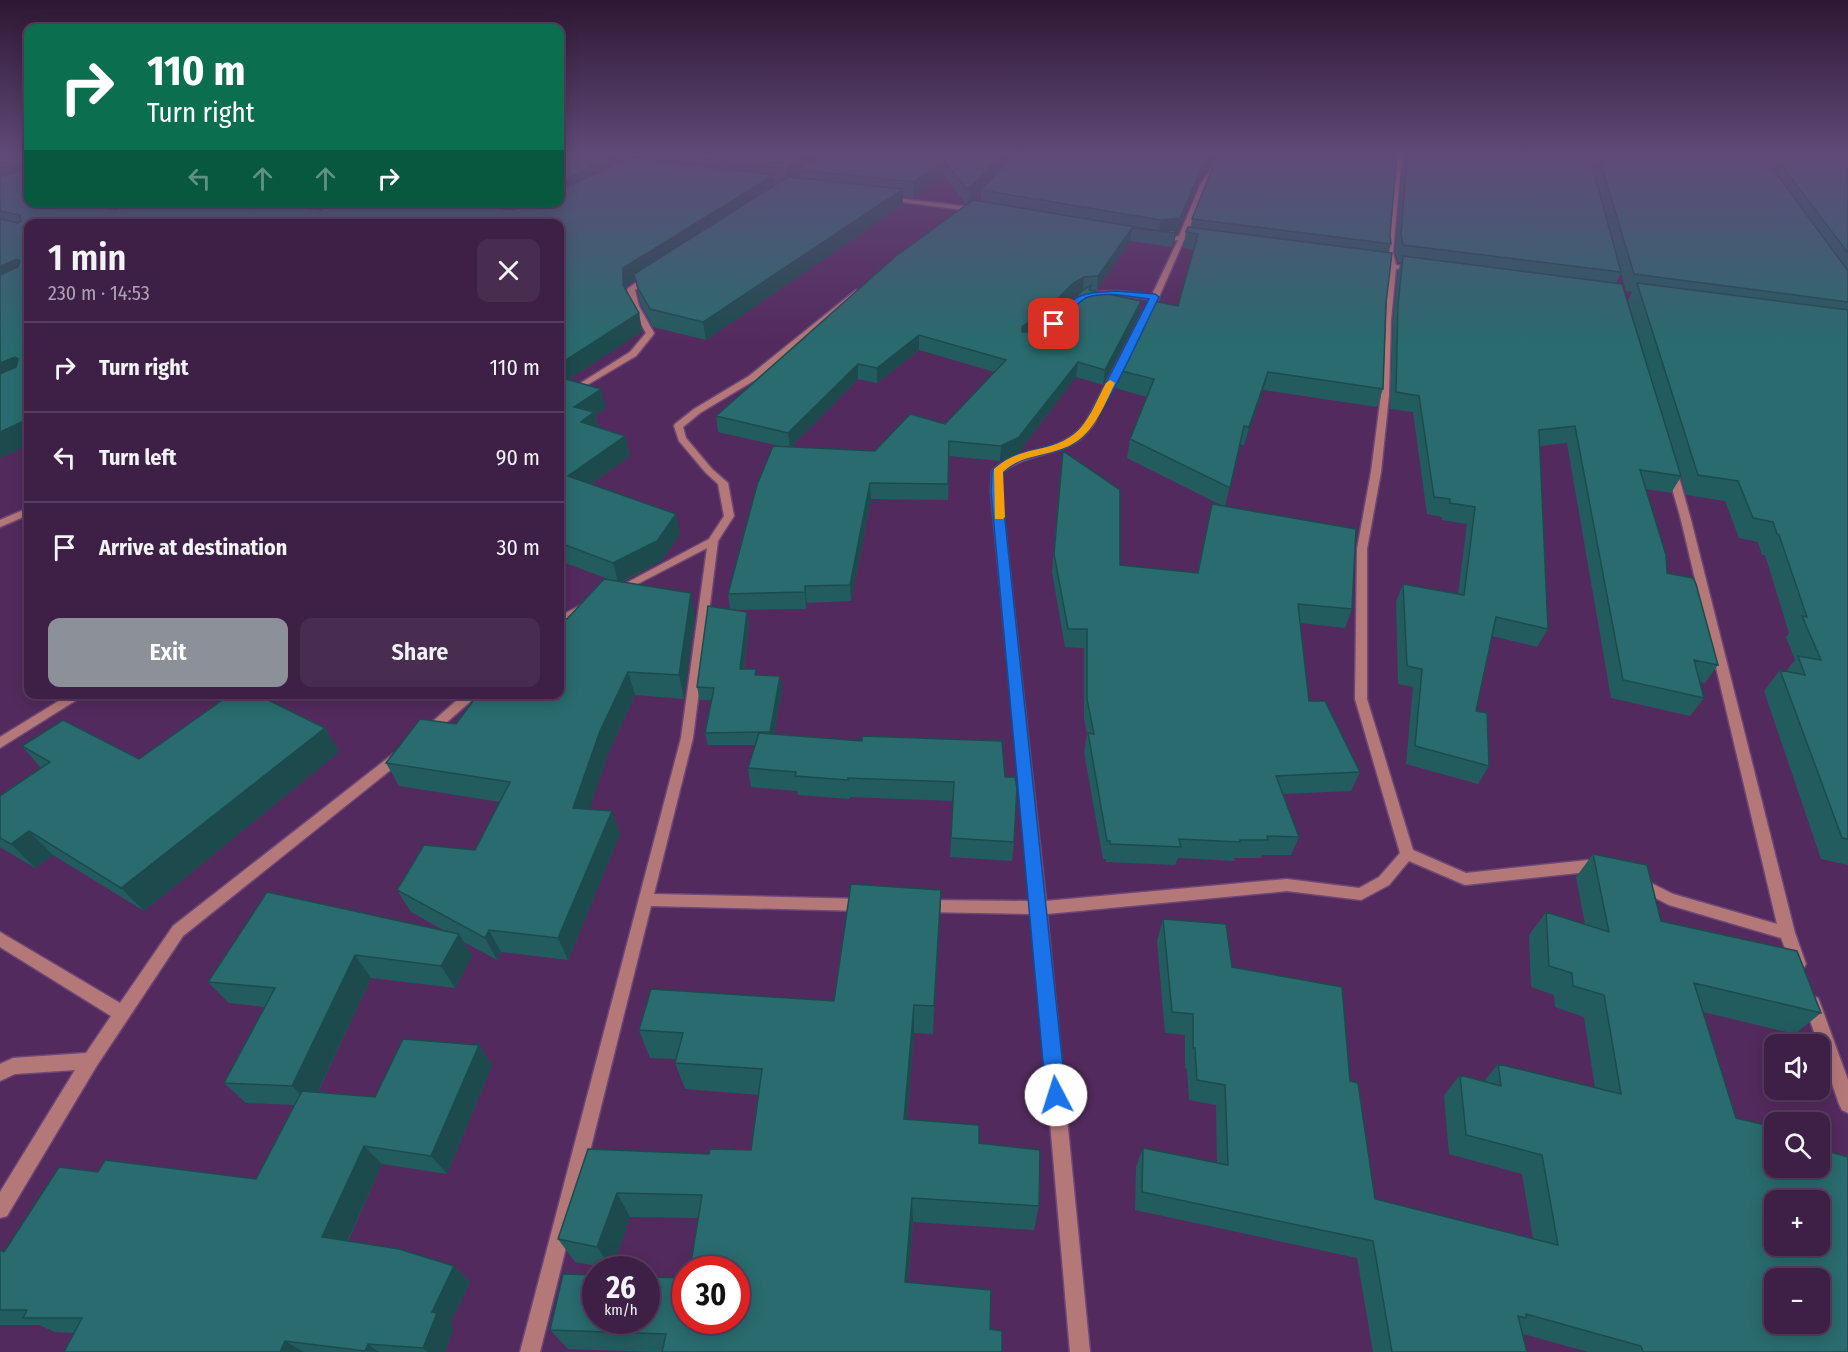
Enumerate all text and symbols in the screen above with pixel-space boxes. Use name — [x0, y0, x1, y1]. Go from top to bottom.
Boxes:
text: 110 m — [147, 46, 246, 96]
icon: right — [48, 48, 126, 126]
text: Turn right — [147, 97, 255, 129]
icon: left — [183, 162, 216, 195]
icon: ahead — [246, 162, 279, 195]
icon: ahead — [309, 162, 342, 195]
icon: right — [372, 162, 405, 195]
text: 1 min — [48, 236, 126, 280]
button: close — [477, 239, 540, 302]
text: 230 m · 14:53 — [48, 281, 150, 305]
pin — [1028, 298, 1079, 349]
icon: arrive — [1037, 307, 1070, 340]
icon: right — [48, 351, 81, 384]
text: Turn right — [99, 354, 188, 381]
text: 110 m — [490, 354, 540, 381]
icon: left — [48, 441, 81, 474]
text: Turn left — [99, 444, 177, 471]
text: 90 m — [496, 444, 540, 471]
icon: arrive — [48, 531, 81, 564]
text: Arrive at destination — [99, 534, 287, 561]
text: 30 m — [497, 534, 540, 561]
button: Exit — [48, 618, 288, 687]
button: Share — [300, 618, 540, 687]
map controls — [1764, 1034, 1830, 1334]
button: sound — [1764, 1034, 1830, 1100]
position arrow — [1024, 1063, 1088, 1127]
button: search — [1764, 1112, 1830, 1178]
button: + — [1764, 1190, 1830, 1256]
speed limit sign: 30 — [672, 1256, 750, 1334]
button: − — [1764, 1268, 1830, 1334]
text: 26 — [606, 1270, 636, 1306]
text: km/h — [604, 1301, 638, 1319]

